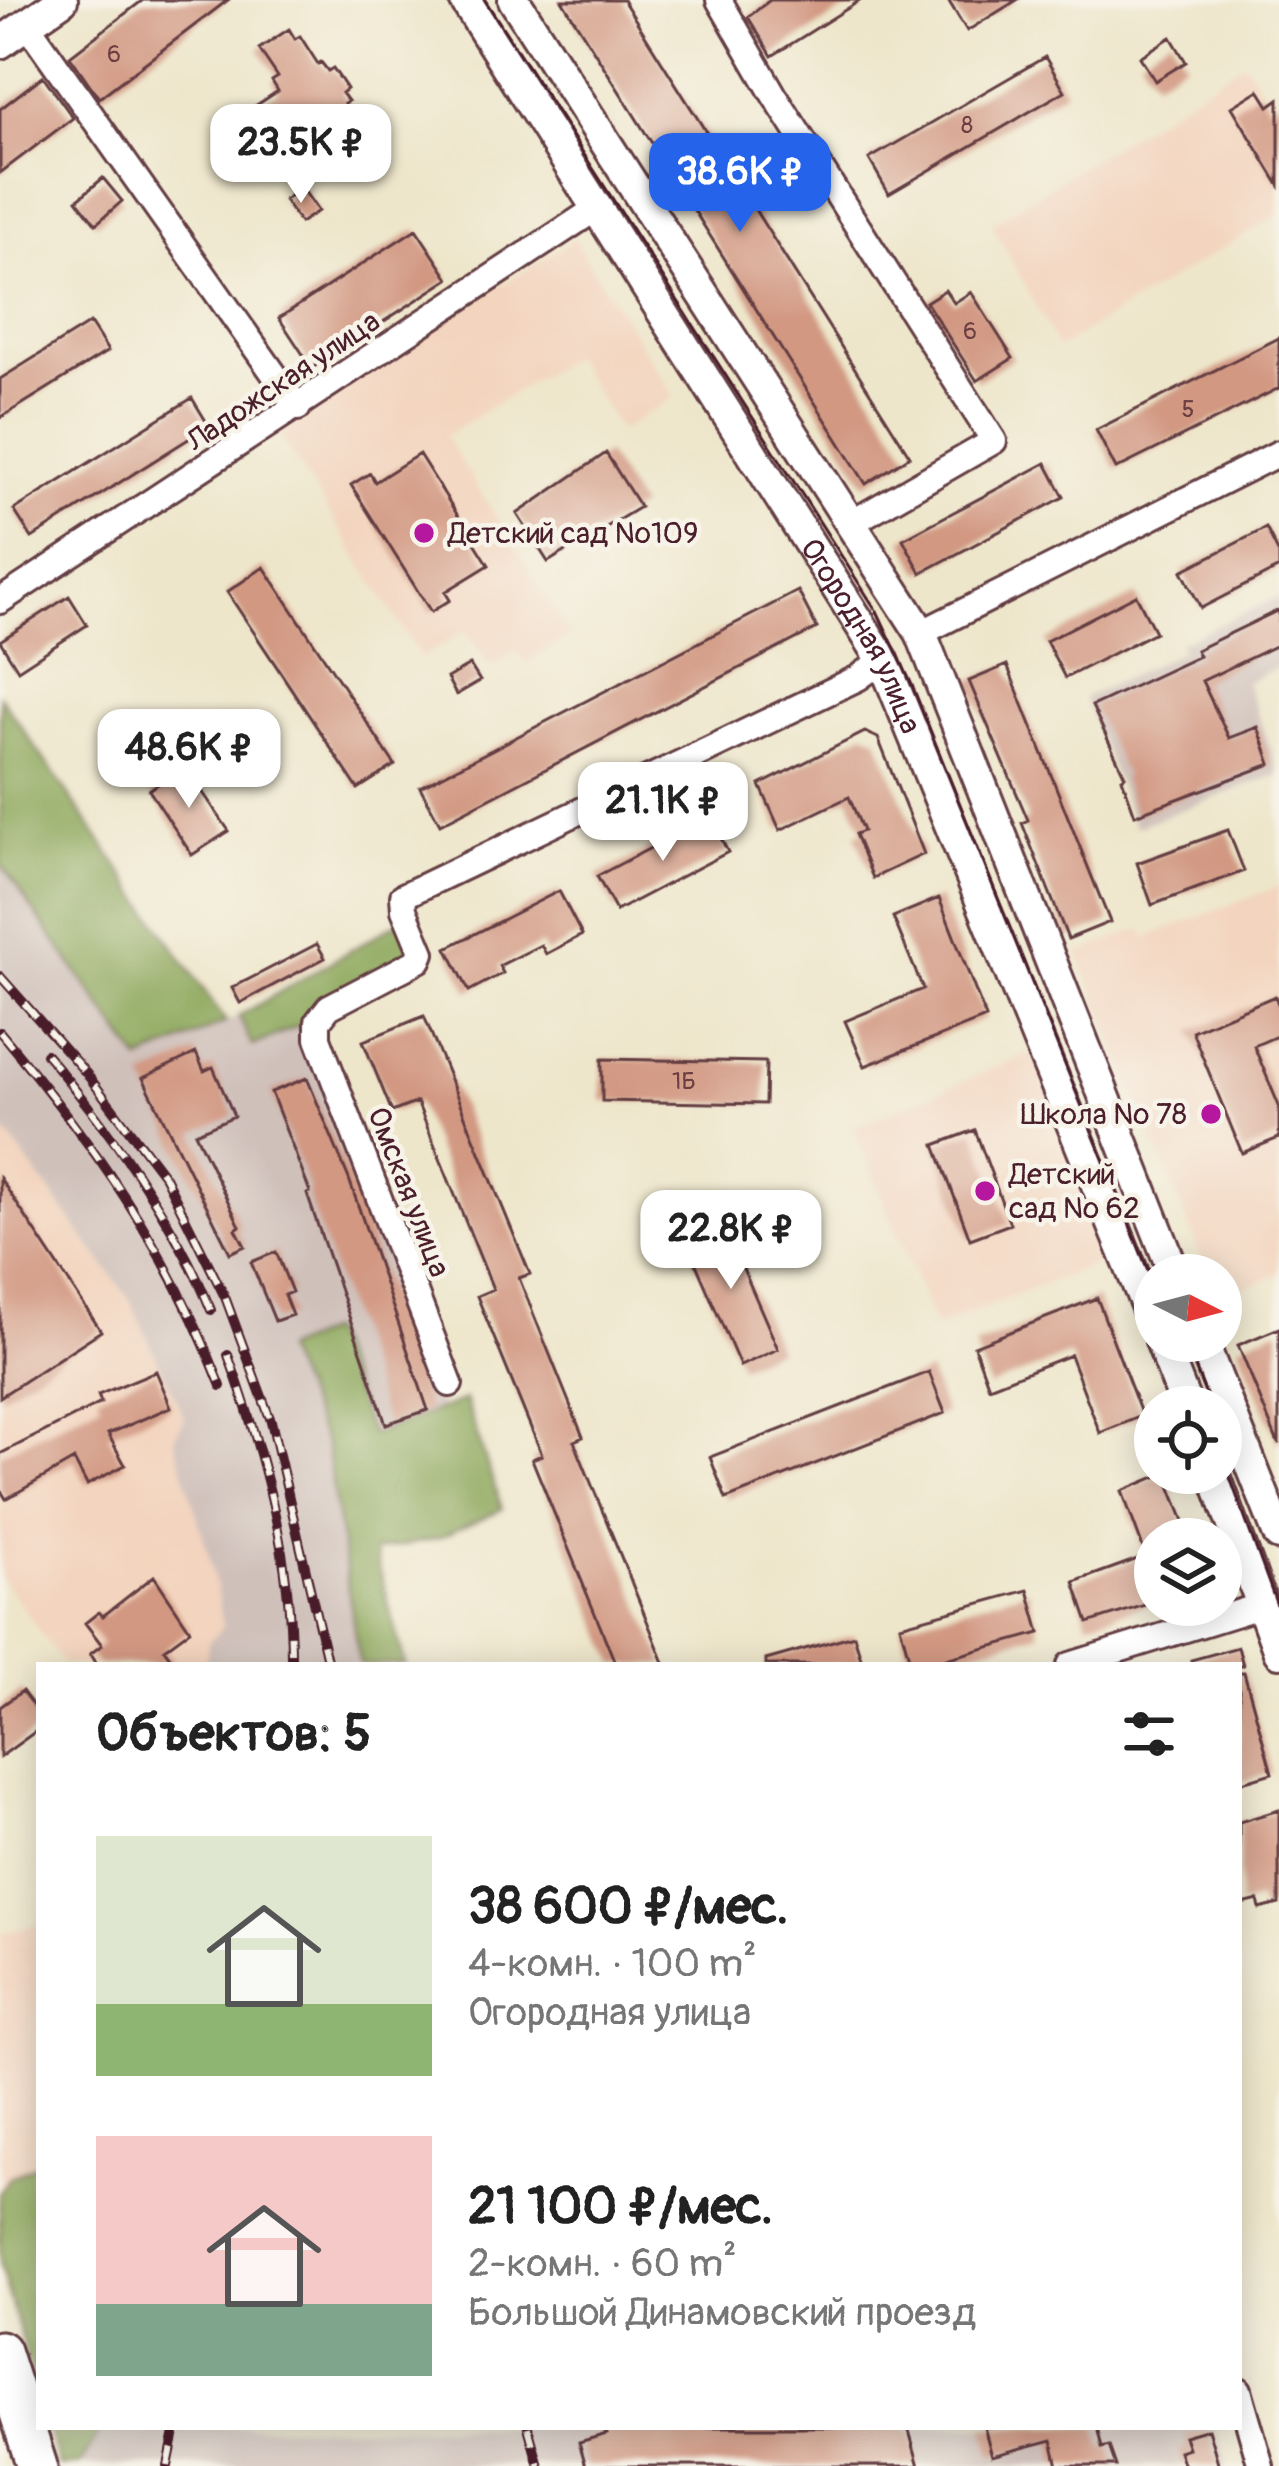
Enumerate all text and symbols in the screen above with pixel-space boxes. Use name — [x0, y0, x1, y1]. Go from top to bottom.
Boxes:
house number: 6 — [107, 40, 121, 69]
pin: 23.5K ₽ — [190, 104, 412, 206]
house number: 8 — [961, 111, 973, 140]
text: 23.5K ₽ — [237, 118, 365, 167]
pin: 38.6K ₽ — [629, 133, 851, 235]
text: 38.6K ₽ — [676, 147, 804, 196]
street label: Ладожская улица — [179, 303, 387, 460]
house number: 6 — [963, 317, 977, 346]
house number: 5 — [1181, 395, 1195, 424]
place label: Детский сад №109 — [447, 515, 699, 552]
marker: Детский сад №109 — [411, 520, 437, 546]
street label: Огородная улица — [792, 532, 929, 739]
pin: 48.6K ₽ — [78, 709, 300, 811]
text: 48.6K ₽ — [125, 723, 253, 772]
pin: 21.1K ₽ — [552, 762, 774, 864]
text: 21.1K ₽ — [605, 776, 721, 825]
house number: 1Б — [672, 1067, 696, 1096]
place label: Школа № 78 — [1021, 1096, 1187, 1133]
marker: Школа № 78 — [1198, 1101, 1224, 1127]
street label: Омская улица — [359, 1102, 458, 1282]
place label: Детский сад № 62 — [1008, 1156, 1140, 1227]
marker: Детский сад № 62 — [972, 1178, 998, 1204]
pin: 22.8K ₽ — [620, 1190, 842, 1292]
text: 22.8K ₽ — [667, 1204, 795, 1253]
north arrow — [1134, 1254, 1242, 1362]
map controls — [1134, 1254, 1242, 1626]
button: locate — [1134, 1386, 1242, 1494]
button: layers — [1134, 1518, 1242, 1626]
icon: filters — [1116, 1701, 1182, 1767]
text: Объектов: 5 — [96, 1702, 371, 1766]
text: 38 600 ₽/мес. — [468, 1875, 788, 1939]
icon: home — [192, 1884, 336, 2028]
text: 4-комн. · 100 m² — [468, 1939, 756, 1988]
text: Огородная улица — [468, 1988, 751, 2037]
text: 21 100 ₽/мес. — [468, 2175, 773, 2239]
icon: home — [192, 2184, 336, 2328]
text: 2-комн. · 60 m² — [468, 2239, 736, 2288]
text: Большой Динамовский проезд — [468, 2288, 976, 2337]

